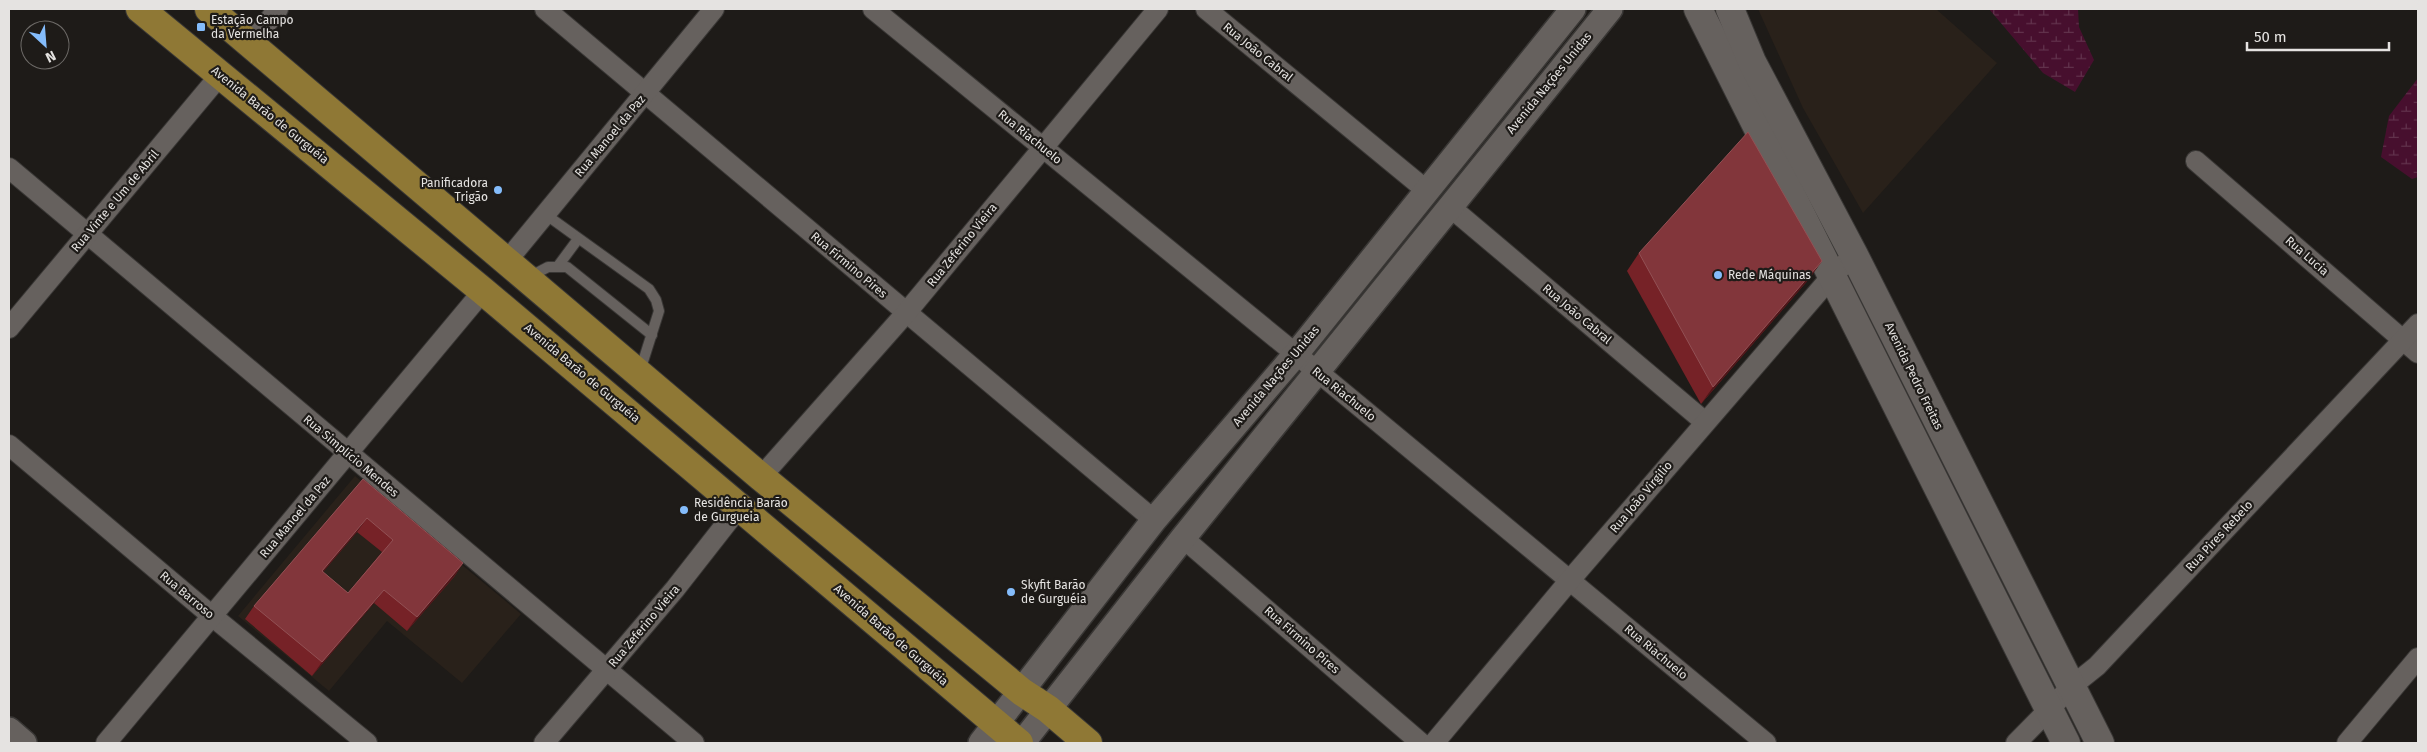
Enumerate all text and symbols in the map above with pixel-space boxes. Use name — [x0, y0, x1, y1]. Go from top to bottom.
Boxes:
place label: Estação Campo da Vermelha — [211, 13, 294, 41]
north arrow — [20, 20, 70, 70]
street label: Rua João Cabral — [1220, 20, 1296, 85]
scale bar — [2247, 20, 2390, 52]
marker: Estação Campo da Vermelha — [195, 21, 207, 33]
text: 50 m — [2254, 28, 2287, 46]
street label: Avenida Nações Unidas — [1504, 29, 1595, 137]
text: N — [43, 47, 58, 66]
street label: Avenida Barão de Gurguéia — [209, 63, 331, 167]
street label: Rua Manoel da Paz — [572, 92, 648, 180]
street label: Rua Riachuelo — [995, 107, 1065, 167]
street label: Rua Vinte e Um de Abril — [68, 147, 162, 255]
place label: Panificadora Trigão — [421, 176, 488, 204]
marker: Panificadora Trigão — [492, 184, 504, 196]
street label: Rua Zeferino Vieira — [924, 201, 1000, 289]
street label: Rua Firmino Pires — [808, 229, 890, 301]
street label: Rua Lucia — [2283, 234, 2331, 278]
place label: Rede Máquinas — [1728, 268, 1811, 282]
marker: Rede Máquinas — [1712, 269, 1724, 281]
street label: Rua João Cabral — [1540, 281, 1615, 347]
street label: Avenida Barão de Gurguéia — [521, 320, 643, 426]
street label: Avenida Pedro Freitas — [1882, 320, 1946, 432]
street label: Avenida Nações Unidas — [1230, 323, 1322, 429]
street label: Rua Riachuelo — [1309, 364, 1379, 424]
street label: Rua Simplício Mendes — [301, 412, 402, 500]
street label: Rua João Virgilio — [1607, 458, 1675, 536]
street label: Rua Manoel da Paz — [257, 473, 333, 561]
place label: Residência Barão de Gurgueia — [694, 496, 788, 524]
street label: Rua Pires Rebelo — [2183, 498, 2255, 574]
marker: Residência Barão de Gurgueia — [678, 504, 690, 516]
street label: Rua Barroso — [157, 568, 217, 622]
place label: Skyfit Barão de Gurguéia — [1021, 578, 1086, 606]
street label: Rua Zeferino Vieira — [606, 582, 682, 670]
street label: Avenida Barão de Gurguéia — [831, 582, 951, 688]
marker: Skyfit Barão de Gurguéia — [1005, 586, 1017, 598]
street label: Rua Firmino Pires — [1262, 604, 1343, 677]
street label: Rua Riachuelo — [1622, 622, 1690, 682]

